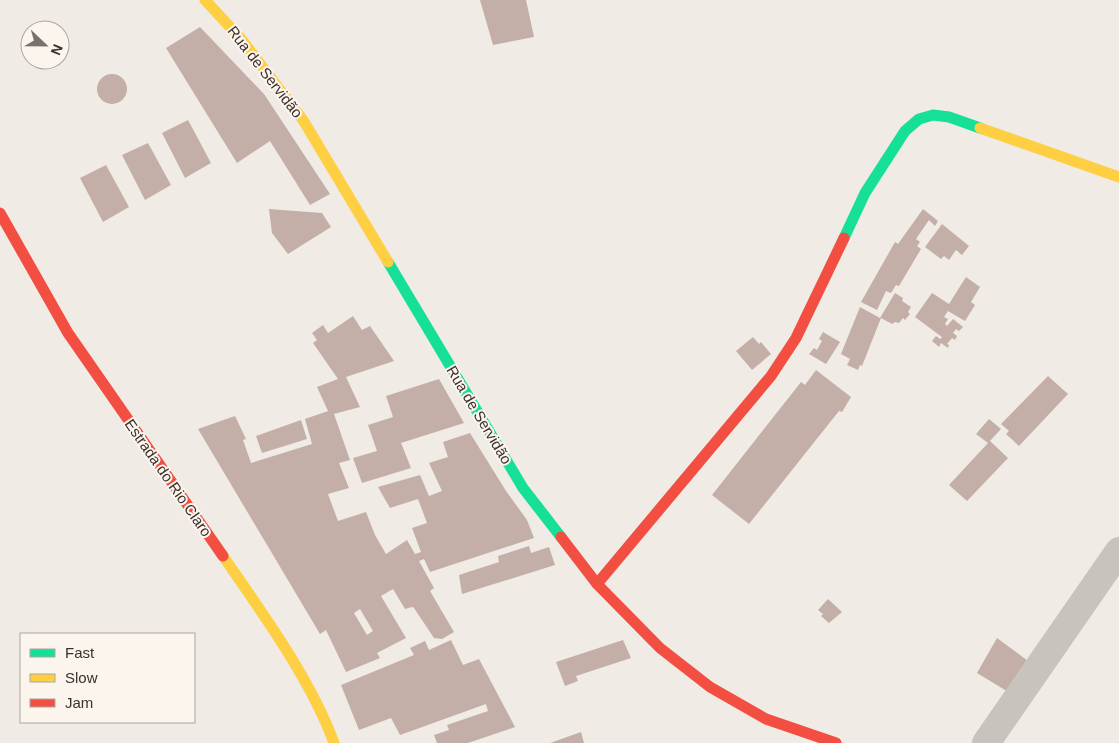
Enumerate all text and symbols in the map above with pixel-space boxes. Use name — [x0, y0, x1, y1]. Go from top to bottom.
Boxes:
north arrow — [20, 20, 70, 70]
street label: Rua de Servidão — [224, 22, 306, 121]
text: N — [48, 42, 66, 58]
street label: Rua de Servidão — [443, 362, 515, 467]
street label: Estrada do Rio Claro — [122, 416, 215, 540]
legend — [20, 633, 195, 723]
text: Fast — [65, 644, 95, 661]
text: Slow — [65, 669, 98, 686]
text: Jam — [65, 694, 93, 711]

